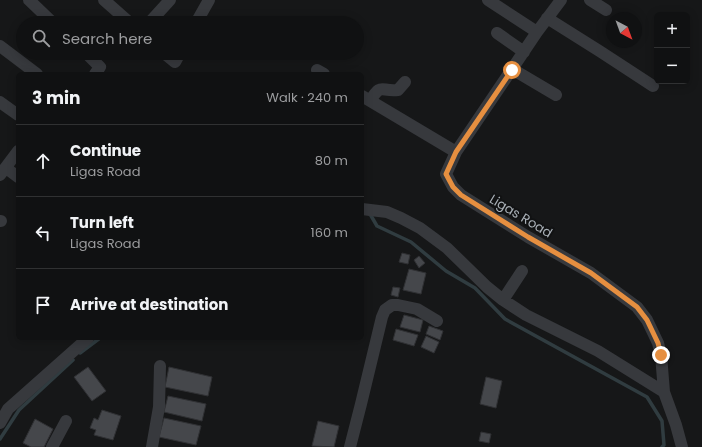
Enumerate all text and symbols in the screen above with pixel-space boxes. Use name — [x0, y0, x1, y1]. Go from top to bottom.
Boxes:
north arrow — [606, 12, 642, 48]
map controls — [654, 12, 690, 84]
button: + — [654, 12, 690, 48]
search box — [16, 16, 364, 60]
icon: search — [30, 27, 52, 49]
text: Search here — [62, 28, 152, 49]
button: − — [654, 48, 690, 84]
route start — [503, 61, 521, 79]
text: 3 min — [32, 86, 80, 110]
text: Walk · 240 m — [266, 88, 348, 107]
text: Continue — [70, 140, 141, 161]
icon: ahead — [32, 150, 54, 172]
text: 80 m — [315, 151, 348, 170]
text: Ligas Road — [70, 162, 140, 181]
street label: Ligas Road — [486, 190, 556, 242]
text: Turn left — [70, 212, 134, 233]
icon: left — [32, 222, 54, 244]
text: 160 m — [311, 223, 348, 242]
text: Ligas Road — [70, 234, 140, 253]
icon: arrive — [32, 294, 54, 316]
text: Arrive at destination — [70, 294, 228, 315]
route end — [652, 346, 670, 364]

